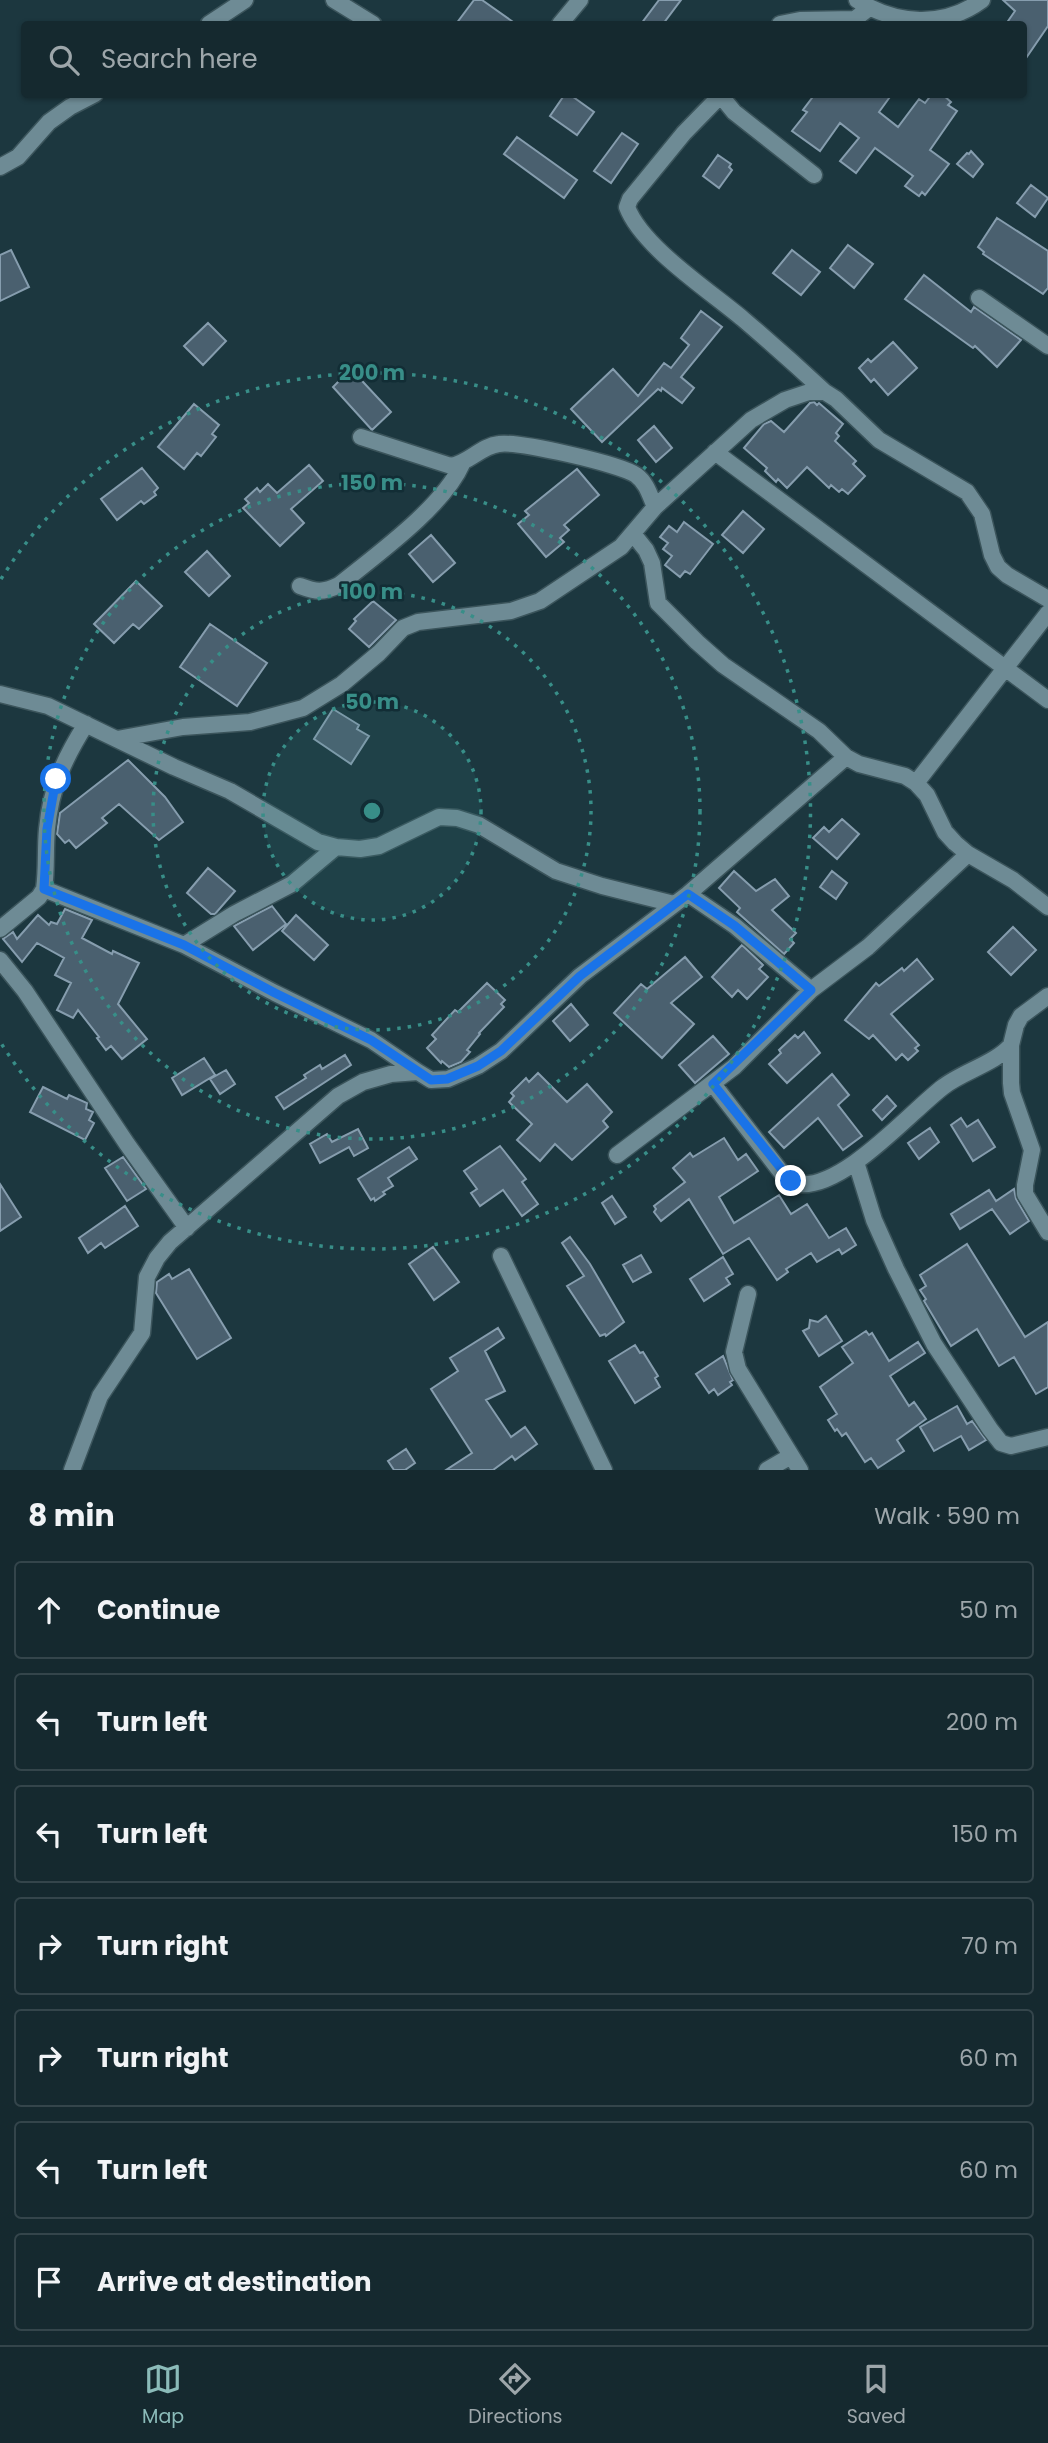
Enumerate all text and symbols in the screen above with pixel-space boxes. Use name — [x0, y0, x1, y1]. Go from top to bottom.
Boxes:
search box — [21, 21, 1027, 98]
icon: search — [45, 41, 83, 79]
text: Search here — [101, 41, 258, 77]
text: 200 m — [339, 358, 405, 387]
text: 150 m — [341, 468, 403, 497]
text: 100 m — [341, 577, 403, 606]
text: 50 m — [345, 687, 399, 716]
route start — [40, 763, 71, 794]
centre of rings — [360, 799, 384, 823]
route end — [775, 1165, 806, 1196]
text: 8 min — [28, 1494, 115, 1537]
text: Walk · 590 m — [874, 1500, 1020, 1532]
icon: ahead — [30, 1591, 68, 1629]
text: Continue — [97, 1592, 220, 1628]
text: 50 m — [959, 1594, 1018, 1626]
icon: left — [30, 1703, 68, 1741]
text: Turn left — [97, 1704, 208, 1740]
text: 200 m — [946, 1706, 1018, 1738]
icon: left — [30, 1815, 68, 1853]
text: Turn left — [97, 1816, 208, 1852]
text: 150 m — [952, 1818, 1018, 1850]
icon: right — [30, 1927, 68, 1965]
text: Turn right — [97, 1928, 229, 1964]
text: 70 m — [961, 1930, 1018, 1962]
icon: right — [30, 2039, 68, 2077]
text: Turn right — [97, 2040, 229, 2076]
text: 60 m — [959, 2042, 1018, 2074]
icon: left — [30, 2151, 68, 2189]
text: Turn left — [97, 2152, 208, 2188]
text: 60 m — [959, 2154, 1018, 2186]
icon: arrive — [30, 2263, 68, 2301]
text: Arrive at destination — [97, 2264, 372, 2300]
tab: Map — [142, 2360, 184, 2431]
tab: Directions — [468, 2360, 563, 2431]
tab: Saved — [847, 2360, 906, 2431]

